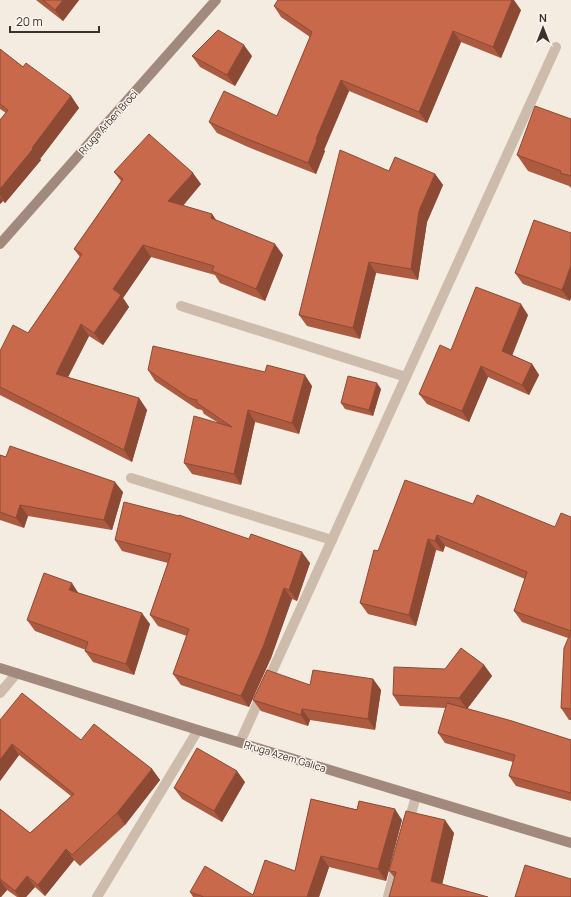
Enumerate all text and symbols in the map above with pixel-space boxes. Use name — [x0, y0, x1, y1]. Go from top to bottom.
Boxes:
scale bar — [10, 8, 99, 34]
north arrow — [523, 8, 563, 48]
text: N — [539, 10, 547, 25]
text: 20 m — [16, 13, 43, 30]
street label: Rruga Arben Broci — [75, 87, 141, 157]
street label: Rruga Azem Galica — [242, 737, 328, 775]

